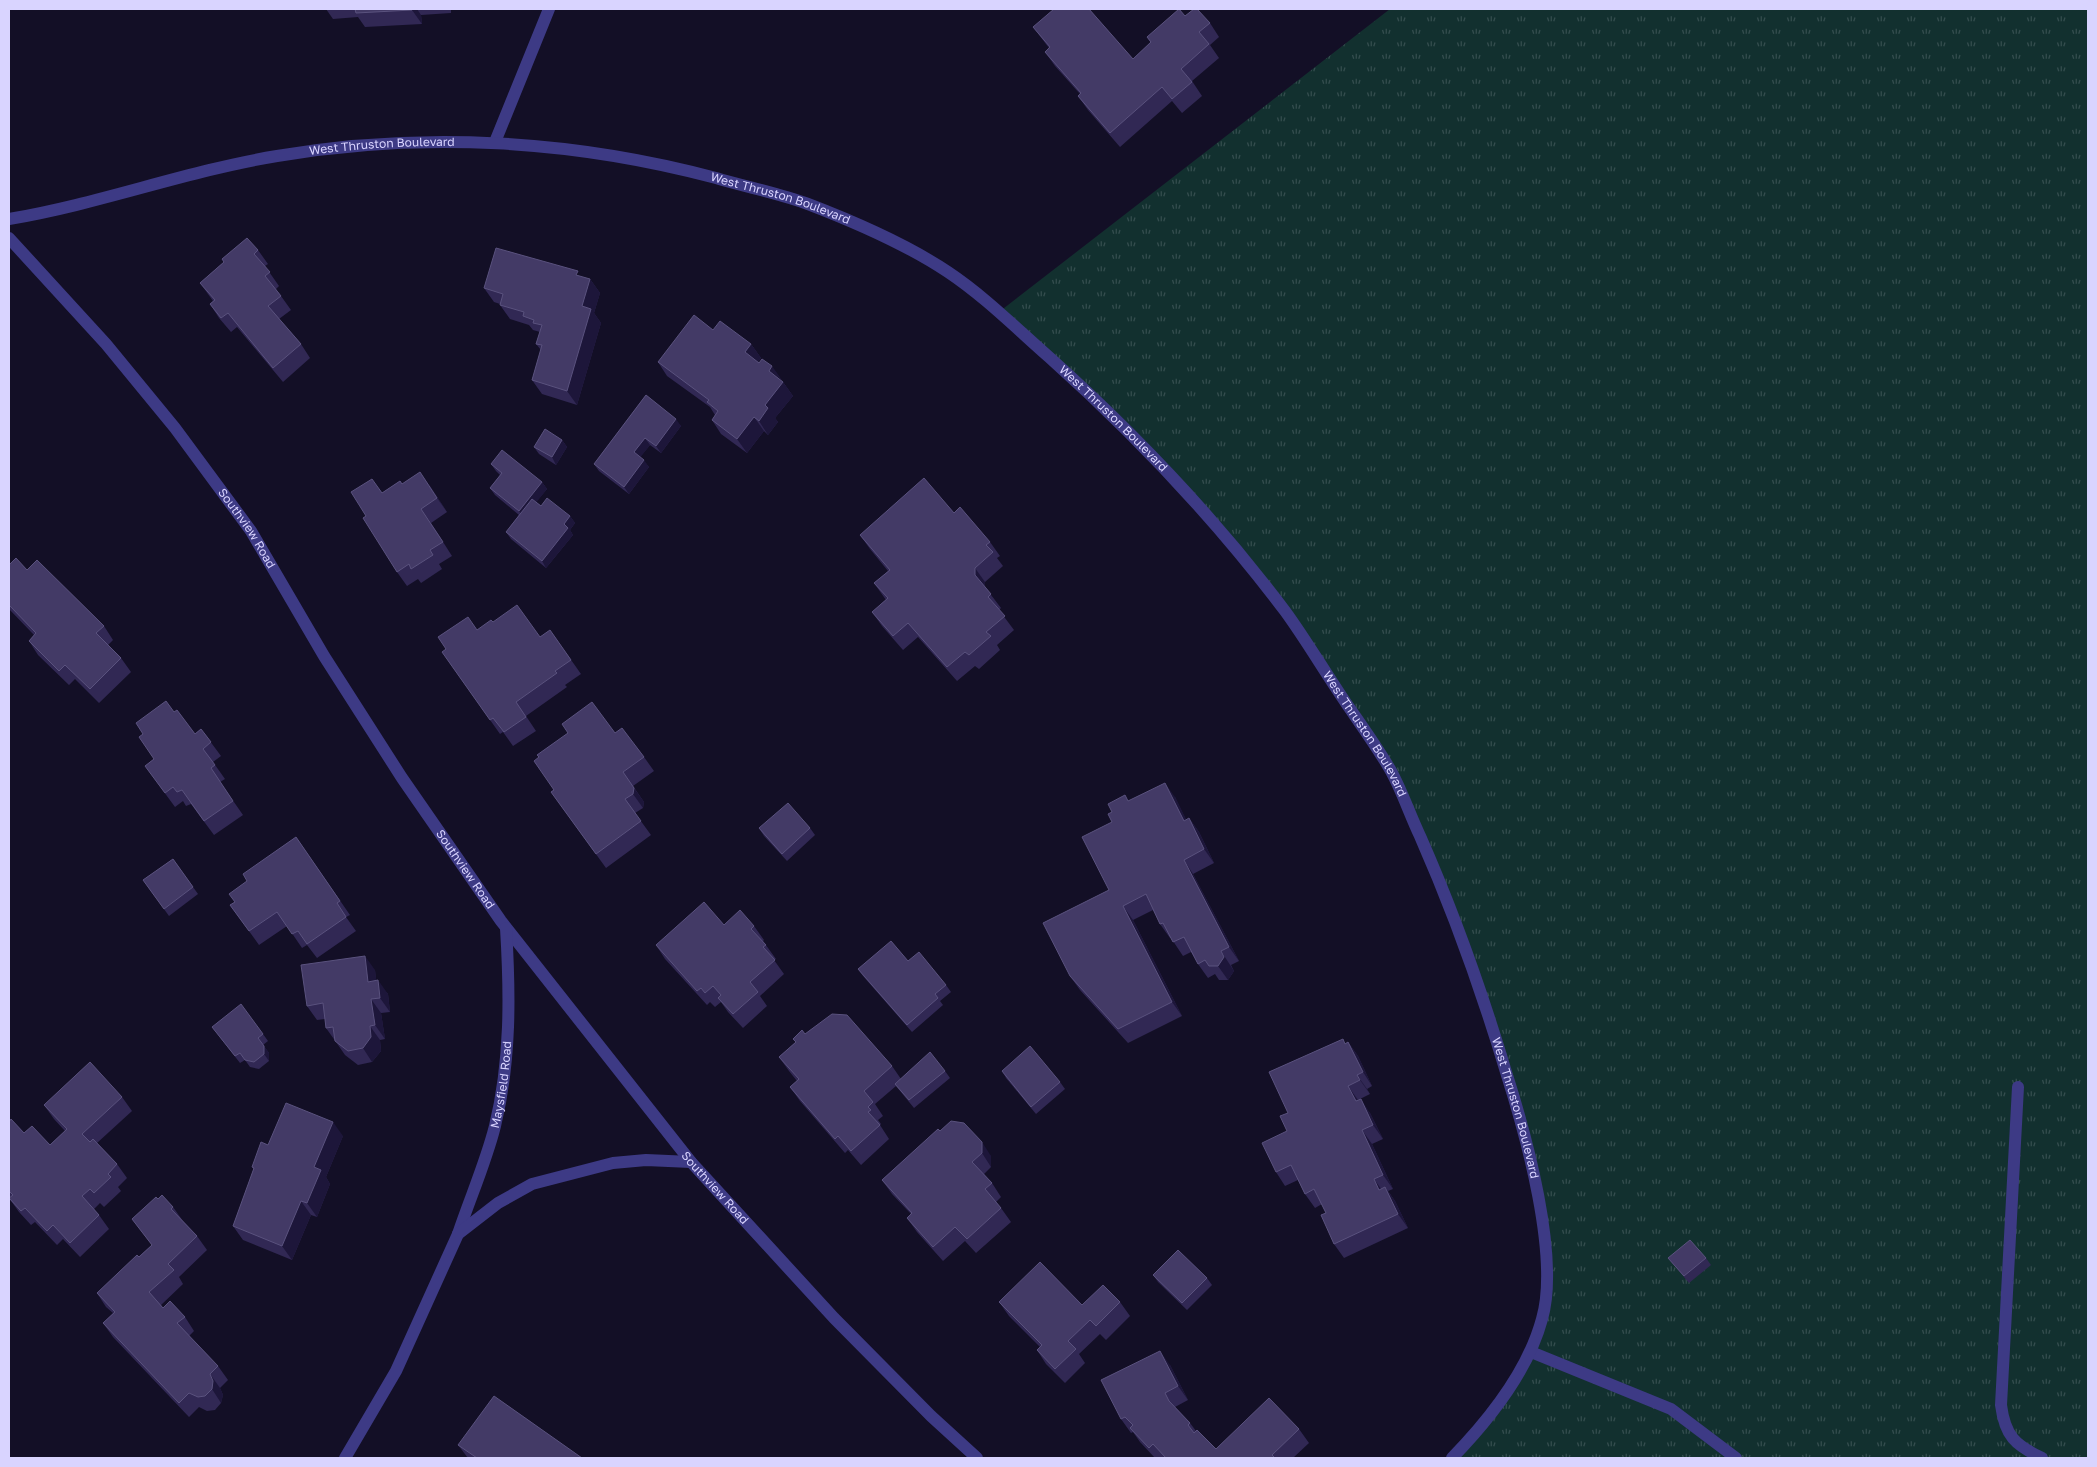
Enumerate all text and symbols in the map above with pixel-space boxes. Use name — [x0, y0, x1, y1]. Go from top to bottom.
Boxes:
street label: West Thruston Boulevard — [308, 134, 455, 158]
street label: West Thruston Boulevard — [709, 169, 853, 227]
street label: West Thruston Boulevard — [1056, 362, 1171, 475]
street label: Southview Road — [215, 485, 279, 571]
street label: West Thruston Boulevard — [1320, 668, 1410, 799]
street label: Southview Road — [433, 826, 498, 912]
street label: West Thruston Boulevard — [1489, 1036, 1543, 1180]
street label: Maysfield Road — [487, 1041, 514, 1130]
street label: Southview Road — [679, 1148, 752, 1227]

